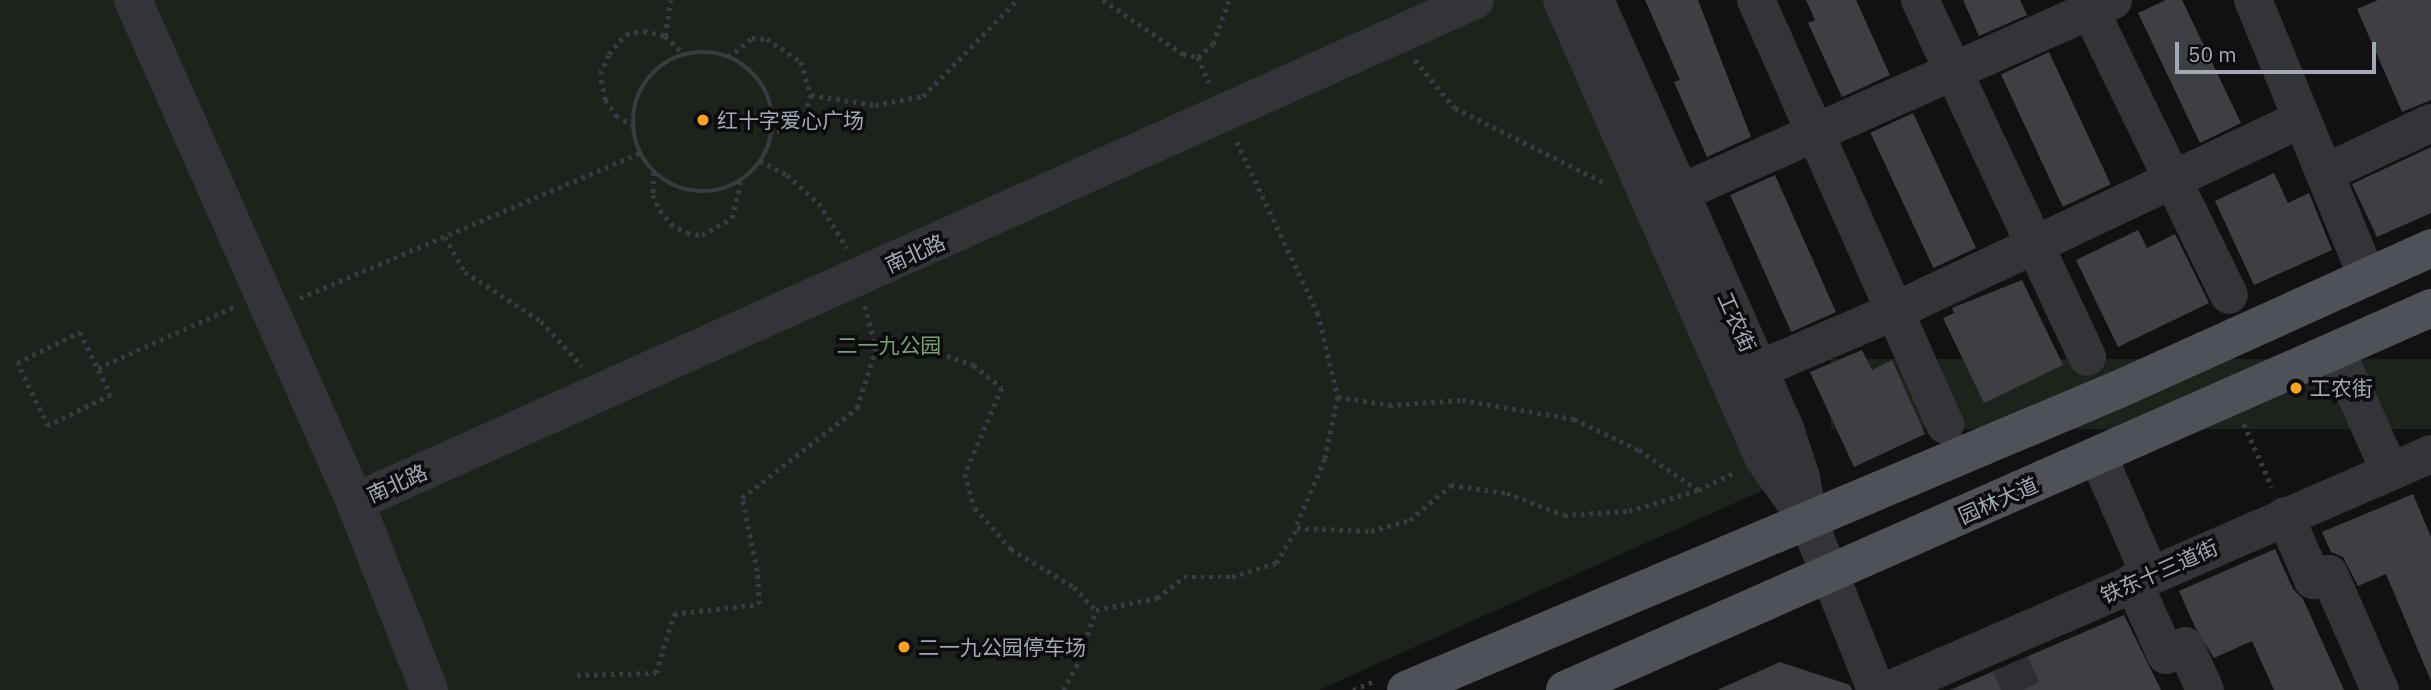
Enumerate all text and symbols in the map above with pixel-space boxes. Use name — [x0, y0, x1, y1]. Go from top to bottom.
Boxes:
scale bar — [2179, 28, 2380, 72]
text: 50 m — [2188, 40, 2237, 68]
place label: 红十字爱心广场 — [717, 107, 864, 133]
marker: 红十字爱心广场 — [695, 112, 711, 128]
street label: 南北路 — [881, 229, 949, 277]
street label: 工农街 — [1713, 288, 1761, 356]
park label: 二一九公园 — [837, 332, 941, 358]
place label: 工农街 — [2310, 375, 2373, 401]
marker: 工农街 — [2288, 380, 2304, 396]
street label: 南北路 — [363, 459, 431, 507]
street label: 园林大道 — [1955, 471, 2041, 529]
street label: 铁东十三道街 — [2096, 534, 2222, 608]
place label: 二一九公园停车场 — [918, 634, 1086, 660]
marker: 二一九公园停车场 — [896, 639, 912, 655]

